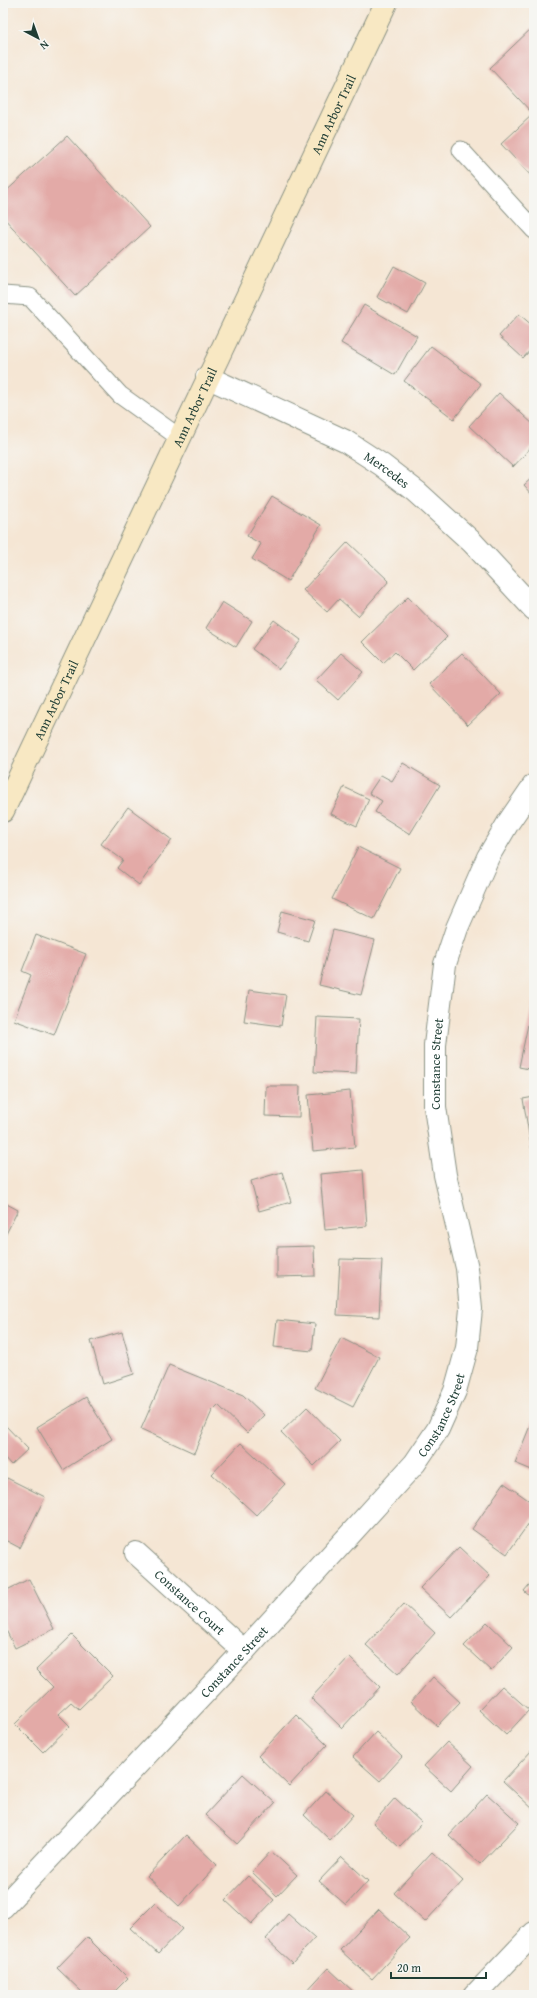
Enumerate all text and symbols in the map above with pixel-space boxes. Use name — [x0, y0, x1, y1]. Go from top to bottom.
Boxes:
north arrow — [18, 18, 58, 58]
text: N — [36, 37, 53, 54]
street label: Ann Arbor Trail — [307, 71, 361, 158]
street label: Ann Arbor Trail — [168, 364, 222, 450]
street label: Mercedes — [360, 447, 413, 493]
street label: Ann Arbor Trail — [29, 657, 83, 743]
street label: Constance Street — [426, 1016, 448, 1110]
street label: Constance Street — [413, 1370, 470, 1461]
street label: Constance Court — [150, 1565, 230, 1640]
street label: Constance Street — [196, 1621, 273, 1702]
scale bar — [391, 1954, 486, 1980]
text: 20 m — [397, 1959, 421, 1976]

